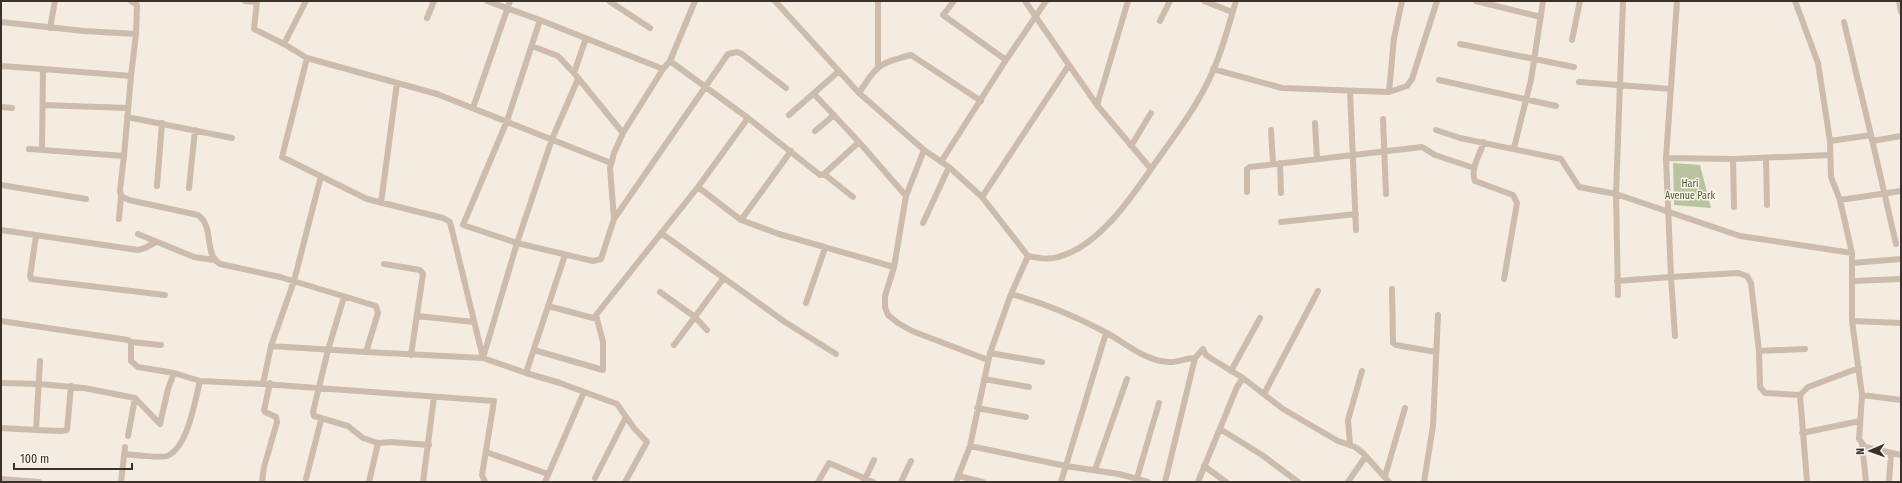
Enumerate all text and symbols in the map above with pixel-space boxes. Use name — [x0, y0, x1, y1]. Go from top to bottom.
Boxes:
park label: Hari Avenue Park — [1665, 178, 1715, 202]
north arrow — [1850, 431, 1890, 471]
scale bar — [14, 445, 132, 471]
text: N — [1854, 448, 1867, 455]
text: 100 m — [20, 452, 49, 466]

